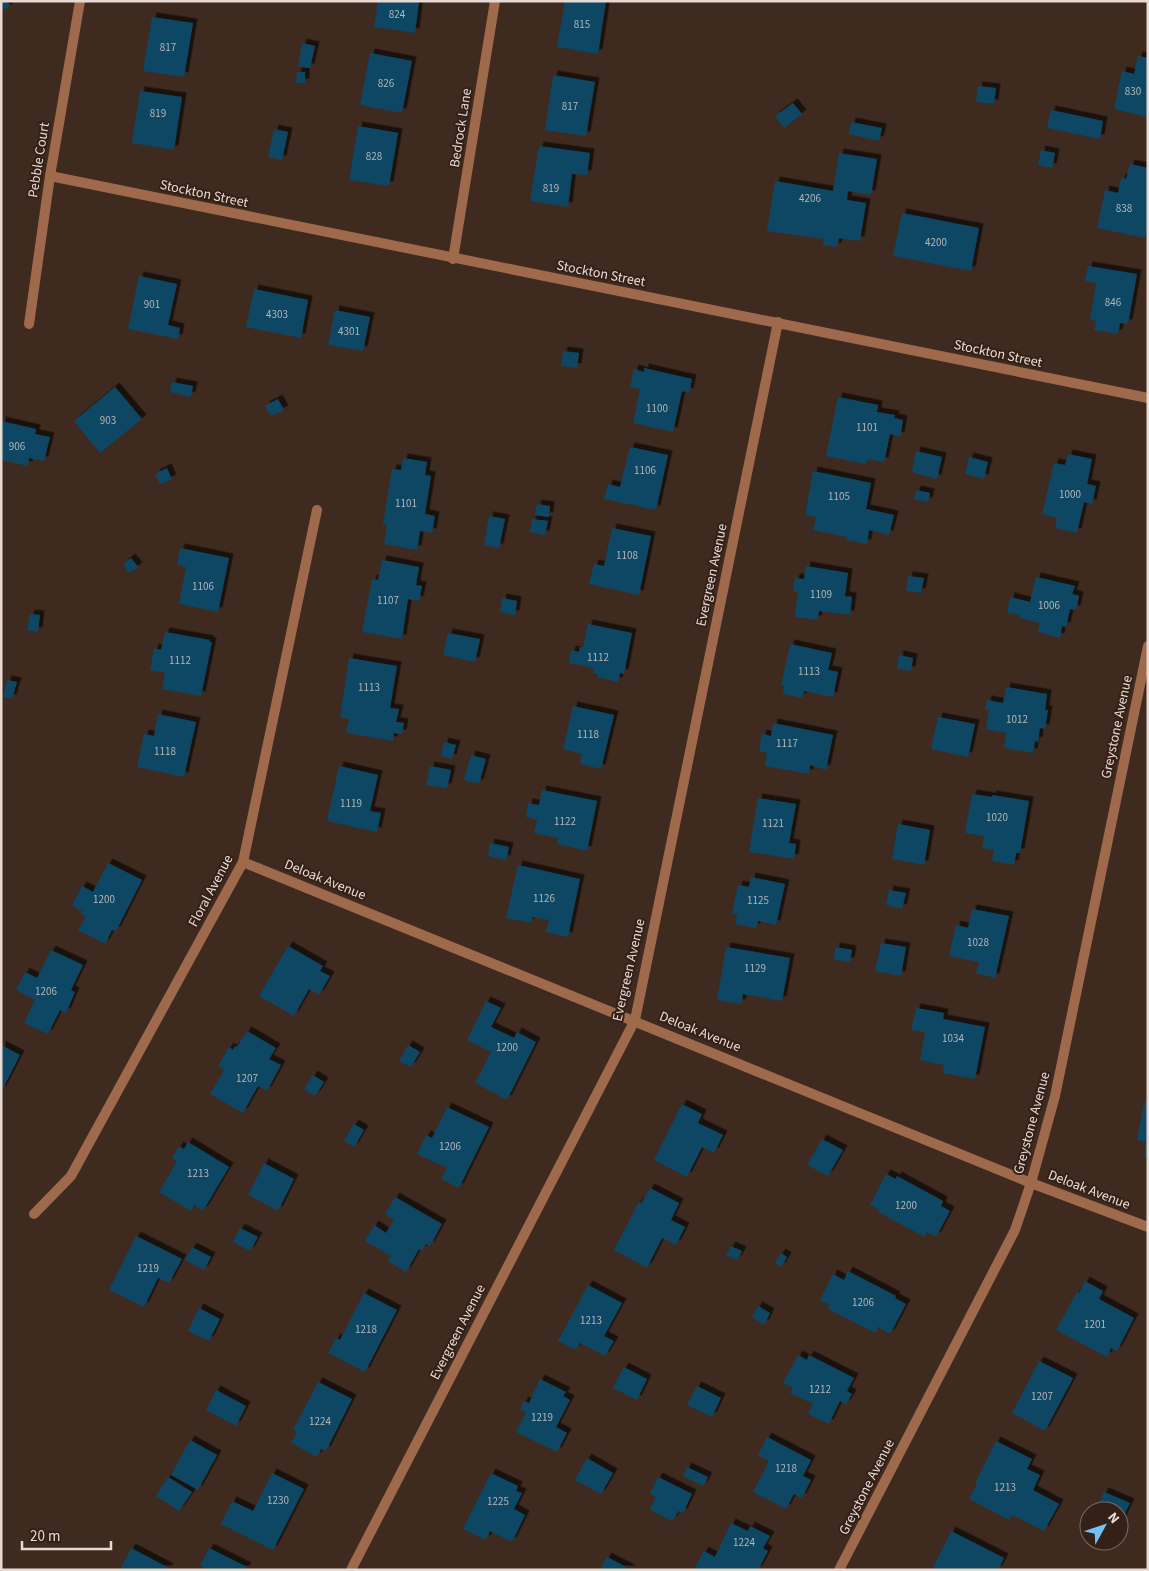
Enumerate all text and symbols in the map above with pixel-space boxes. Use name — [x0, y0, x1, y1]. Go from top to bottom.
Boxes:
house number: 824 — [389, 7, 406, 22]
house number: 815 — [574, 17, 590, 32]
house number: 817 — [160, 40, 176, 55]
house number: 826 — [378, 76, 395, 91]
house number: 830 — [1125, 84, 1141, 99]
street label: Bedrock Lane — [445, 87, 477, 169]
house number: 817 — [562, 99, 578, 114]
house number: 819 — [150, 106, 166, 121]
street label: Pebble Court — [23, 121, 55, 199]
house number: 828 — [366, 149, 383, 164]
street label: Stockton Street — [158, 175, 250, 213]
house number: 819 — [543, 181, 559, 196]
house number: 4206 — [799, 191, 821, 206]
house number: 838 — [1116, 201, 1133, 216]
house number: 4200 — [925, 235, 947, 250]
street label: Stockton Street — [555, 256, 647, 292]
house number: 846 — [1105, 295, 1122, 310]
house number: 901 — [144, 297, 160, 312]
house number: 4303 — [266, 307, 288, 322]
house number: 4301 — [338, 324, 360, 339]
street label: Stockton Street — [952, 335, 1044, 373]
house number: 1100 — [646, 401, 668, 416]
house number: 903 — [100, 413, 116, 428]
house number: 1101 — [856, 420, 878, 435]
house number: 906 — [9, 439, 26, 454]
house number: 1106 — [634, 463, 656, 478]
house number: 1000 — [1059, 487, 1081, 502]
house number: 1105 — [828, 489, 850, 504]
house number: 1101 — [395, 496, 417, 511]
street label: Evergreen Avenue — [691, 522, 733, 628]
house number: 1108 — [616, 548, 638, 563]
house number: 1106 — [192, 579, 214, 594]
house number: 1109 — [810, 587, 832, 602]
house number: 1107 — [377, 593, 399, 608]
house number: 1006 — [1038, 598, 1060, 613]
house number: 1112 — [587, 650, 609, 665]
house number: 1112 — [169, 653, 191, 668]
house number: 1113 — [798, 664, 820, 679]
street label: Greystone Avenue — [1096, 673, 1138, 781]
house number: 1113 — [358, 680, 380, 695]
house number: 1012 — [1006, 712, 1028, 727]
house number: 1118 — [577, 727, 599, 742]
house number: 1117 — [776, 736, 798, 751]
house number: 1118 — [154, 744, 176, 759]
house number: 1119 — [340, 796, 362, 811]
house number: 1020 — [986, 810, 1008, 825]
house number: 1122 — [554, 814, 576, 829]
house number: 1121 — [762, 816, 784, 831]
street label: Floral Avenue — [184, 851, 238, 931]
street label: Deloak Avenue — [281, 855, 369, 905]
house number: 1126 — [533, 891, 555, 906]
house number: 1200 — [93, 892, 115, 907]
house number: 1125 — [747, 893, 769, 908]
street label: Evergreen Avenue — [607, 917, 651, 1023]
house number: 1028 — [967, 935, 989, 950]
house number: 1129 — [744, 961, 766, 976]
house number: 1206 — [35, 984, 57, 999]
street label: Deloak Avenue — [656, 1007, 744, 1057]
house number: 1034 — [942, 1031, 964, 1046]
house number: 1200 — [496, 1040, 518, 1055]
street label: Greystone Avenue — [1009, 1070, 1055, 1176]
house number: 1207 — [236, 1071, 258, 1086]
house number: 1206 — [439, 1139, 461, 1154]
street label: Deloak Avenue — [1045, 1165, 1133, 1215]
house number: 1213 — [187, 1166, 209, 1181]
house number: 1200 — [895, 1198, 917, 1213]
house number: 1219 — [137, 1261, 159, 1276]
street label: Evergreen Avenue — [425, 1281, 491, 1383]
house number: 1206 — [852, 1295, 874, 1310]
house number: 1213 — [580, 1313, 602, 1328]
house number: 1201 — [1084, 1317, 1106, 1332]
house number: 1218 — [355, 1322, 377, 1337]
house number: 1212 — [809, 1382, 831, 1397]
house number: 1207 — [1031, 1389, 1053, 1404]
house number: 1219 — [531, 1410, 553, 1425]
house number: 1224 — [309, 1414, 331, 1429]
street label: Greystone Avenue — [834, 1436, 900, 1538]
house number: 1218 — [775, 1461, 797, 1476]
house number: 1213 — [994, 1480, 1016, 1495]
house number: 1230 — [267, 1493, 289, 1508]
house number: 1225 — [487, 1494, 509, 1509]
north arrow — [1079, 1501, 1129, 1551]
text: N — [1103, 1508, 1124, 1528]
scale bar — [22, 1518, 111, 1550]
text: 20 m — [30, 1526, 60, 1547]
house number: 1224 — [733, 1535, 755, 1550]

